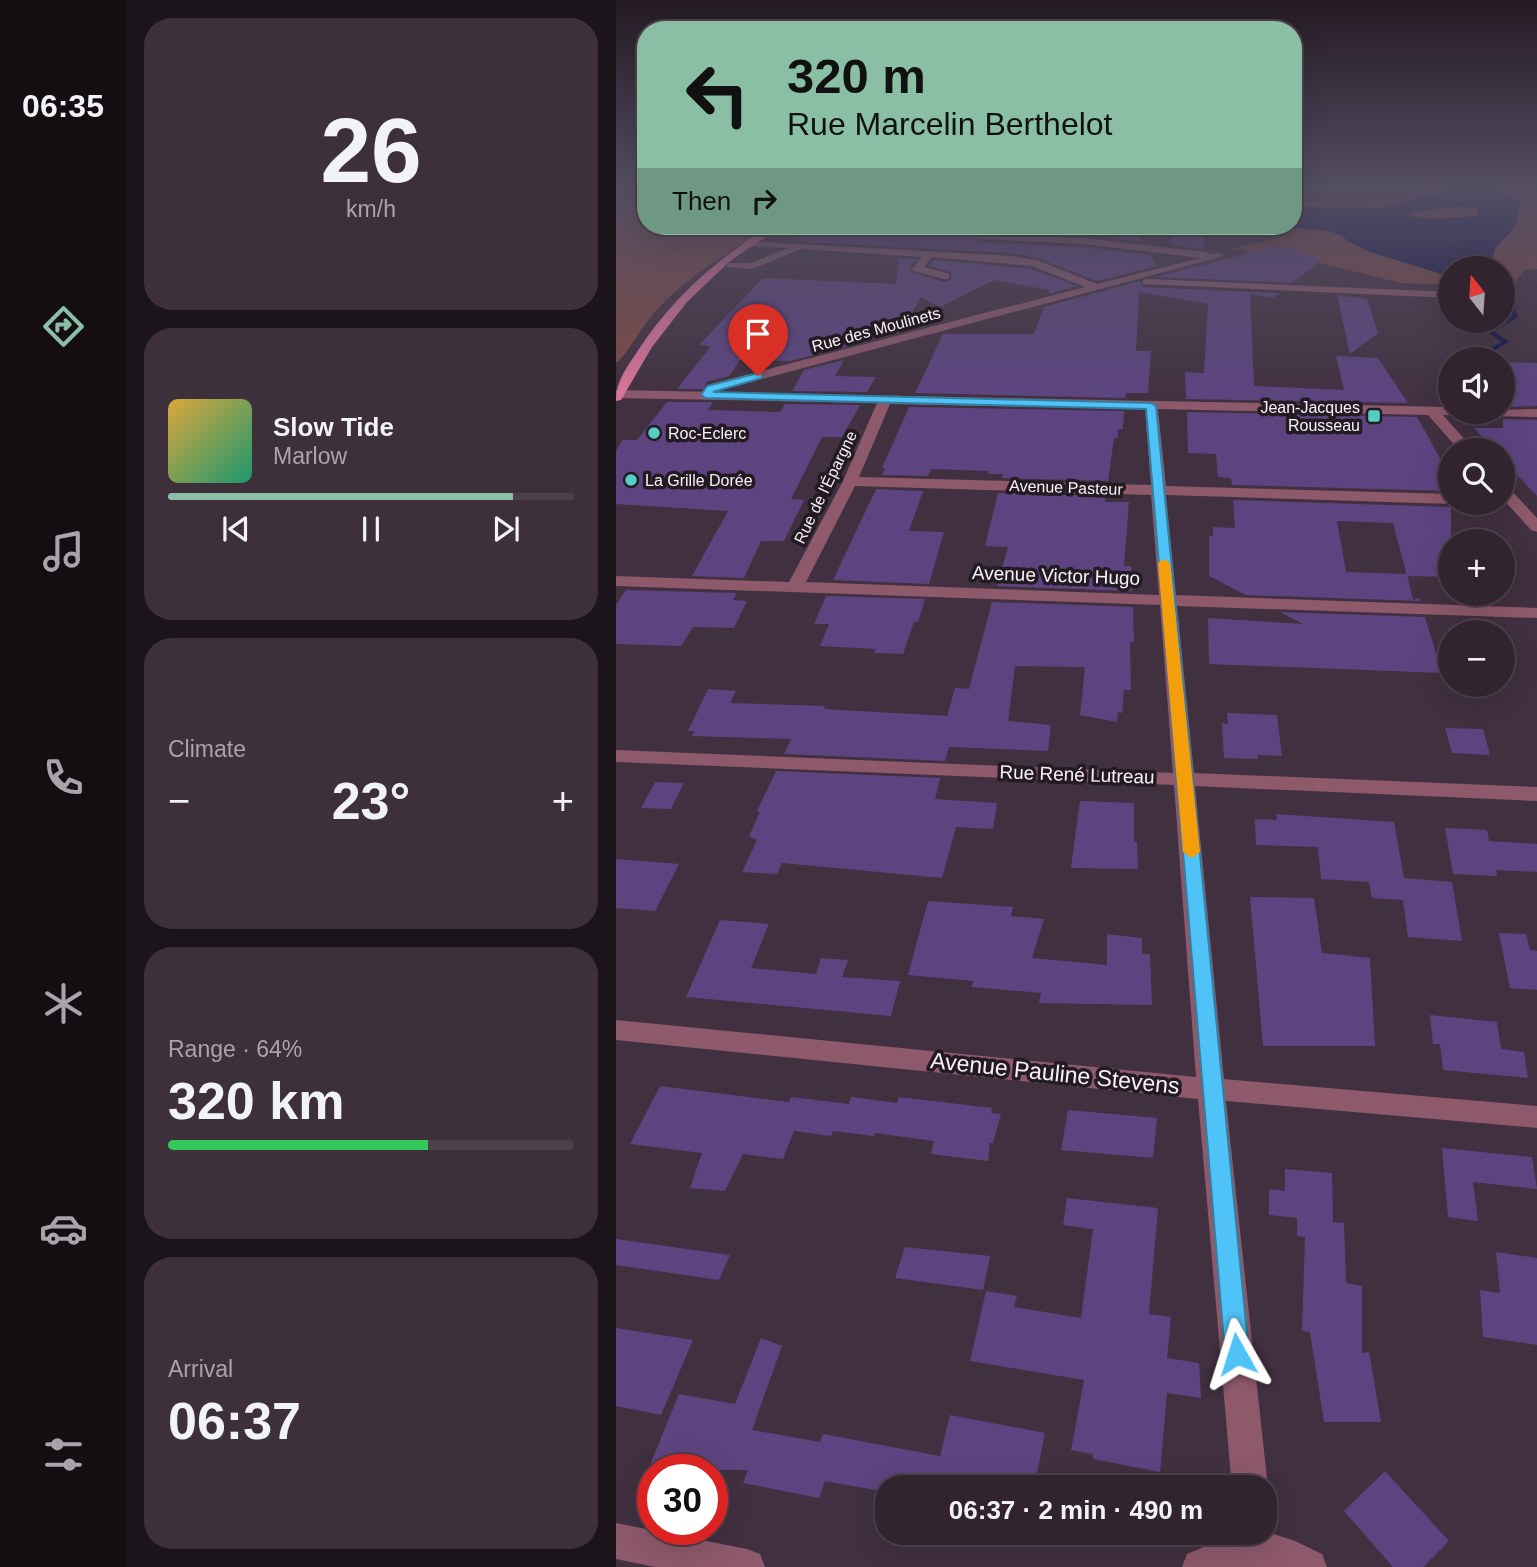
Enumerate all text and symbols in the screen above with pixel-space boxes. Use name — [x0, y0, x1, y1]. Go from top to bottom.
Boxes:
icon: left — [672, 49, 763, 140]
text: 320 m — [787, 49, 926, 103]
text: 06:35 — [22, 88, 104, 124]
text: 26 — [320, 100, 422, 201]
text: Rue Marcelin Berthelot — [787, 106, 1112, 142]
icon: right — [745, 182, 783, 220]
text: Then — [672, 186, 731, 216]
text: km/h — [346, 196, 396, 222]
north arrow — [1438, 256, 1516, 332]
map controls — [1438, 256, 1515, 697]
icon: directions — [39, 302, 88, 351]
pin — [728, 304, 788, 376]
street label: Rue des Moulinets — [810, 304, 942, 355]
icon: arrive — [739, 315, 777, 353]
button: sound — [1438, 347, 1515, 424]
place label: Jean-Jacques Rousseau — [1260, 399, 1360, 434]
marker: Jean-Jacques Rousseau — [1366, 408, 1382, 424]
text: Slow Tide — [273, 412, 394, 442]
marker: Roc-Eclerc — [646, 425, 662, 441]
place label: Roc-Eclerc — [668, 425, 746, 442]
street label: Rue de l'Épargne — [790, 428, 860, 546]
button: search — [1438, 438, 1515, 515]
text: Marlow — [273, 443, 347, 469]
marker: La Grille Dorée — [623, 472, 639, 488]
place label: La Grille Dorée — [645, 472, 753, 489]
street label: Avenue Pasteur — [1009, 477, 1124, 498]
icon: previous — [217, 510, 255, 548]
icon: pause — [352, 510, 390, 548]
icon: next — [487, 510, 525, 548]
icon: music — [39, 527, 88, 576]
button: + — [1438, 529, 1515, 606]
street label: Avenue Victor Hugo — [972, 562, 1140, 589]
button: − — [1438, 620, 1515, 697]
text: Climate — [168, 736, 246, 762]
icon: phone — [39, 753, 88, 802]
street label: Rue René Lutreau — [999, 761, 1155, 788]
text: 23° — [332, 772, 410, 830]
text: − — [168, 780, 190, 822]
text: + — [552, 780, 574, 822]
icon: climate — [39, 979, 88, 1028]
text: Range · 64% — [168, 1036, 302, 1062]
street label: Avenue Pauline Stevens — [929, 1047, 1181, 1099]
text: 320 km — [168, 1072, 344, 1130]
icon: car — [39, 1204, 88, 1253]
position arrow — [1200, 1317, 1274, 1391]
text: Arrival — [168, 1356, 233, 1382]
text: 06:37 — [168, 1392, 301, 1450]
icon: filters — [39, 1430, 88, 1479]
speed limit sign: 30 — [637, 1454, 728, 1545]
text: 06:37 · 2 min · 490 m — [949, 1495, 1203, 1525]

